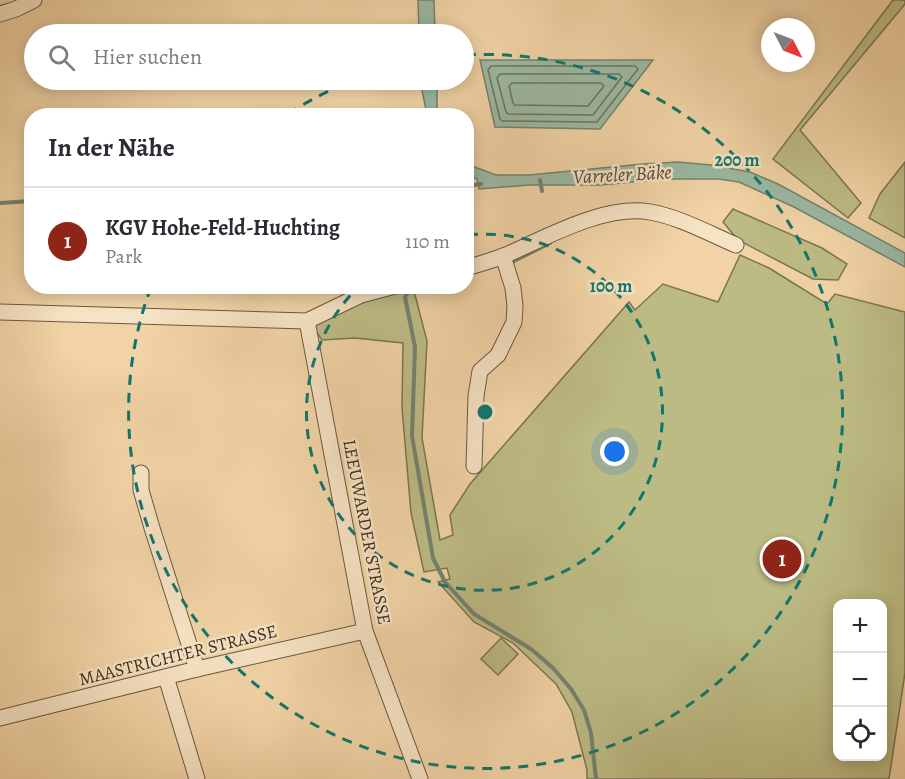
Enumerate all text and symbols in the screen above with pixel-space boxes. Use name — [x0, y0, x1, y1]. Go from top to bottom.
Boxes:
north arrow — [761, 18, 815, 72]
search box — [24, 24, 474, 90]
icon: search — [45, 41, 78, 74]
text: Hier suchen — [93, 42, 202, 72]
text: In der Nähe — [48, 130, 175, 165]
text: 200 m — [714, 148, 760, 172]
water label: Varreler Bäke — [572, 158, 672, 191]
text: KGV Hohe-Feld-Huchting — [105, 213, 340, 243]
text: 1 — [64, 228, 71, 255]
text: 110 m — [405, 228, 450, 255]
text: Park — [105, 243, 143, 270]
text: 100 m — [590, 274, 632, 298]
centre of rings — [475, 402, 495, 422]
street label: LEEUWARDER STRASSE — [337, 437, 397, 627]
your location — [600, 437, 629, 466]
pin: 1 — [762, 536, 802, 582]
map controls — [833, 599, 887, 761]
button: + — [833, 599, 887, 653]
street label: MAASTRICHTER STRASSE — [76, 619, 280, 691]
button: − — [833, 653, 887, 707]
button: locate — [833, 707, 887, 761]

